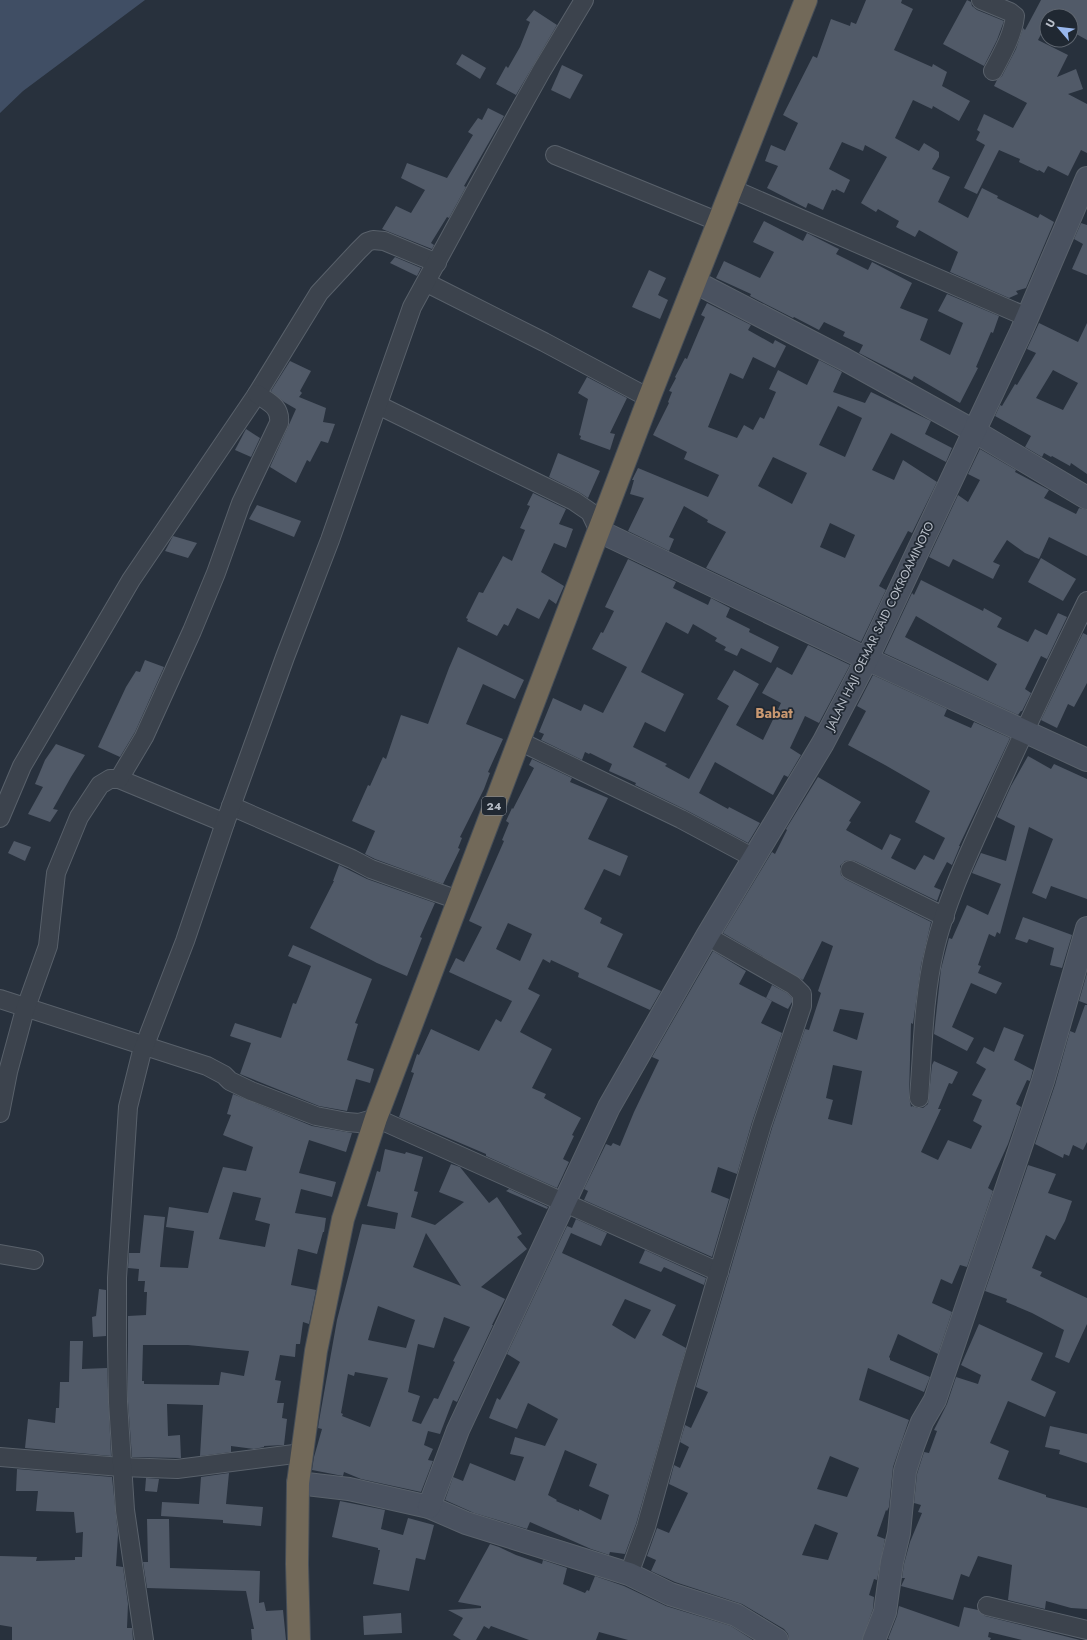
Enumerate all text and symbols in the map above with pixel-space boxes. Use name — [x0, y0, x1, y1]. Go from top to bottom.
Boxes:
north arrow — [1039, 8, 1079, 48]
text: U — [1041, 16, 1059, 30]
street label: JALAN HAJI OEMAR SAID COKROAMINOTO — [821, 519, 939, 735]
district label: Babat — [755, 703, 793, 723]
road number: 24 — [482, 797, 506, 815]

